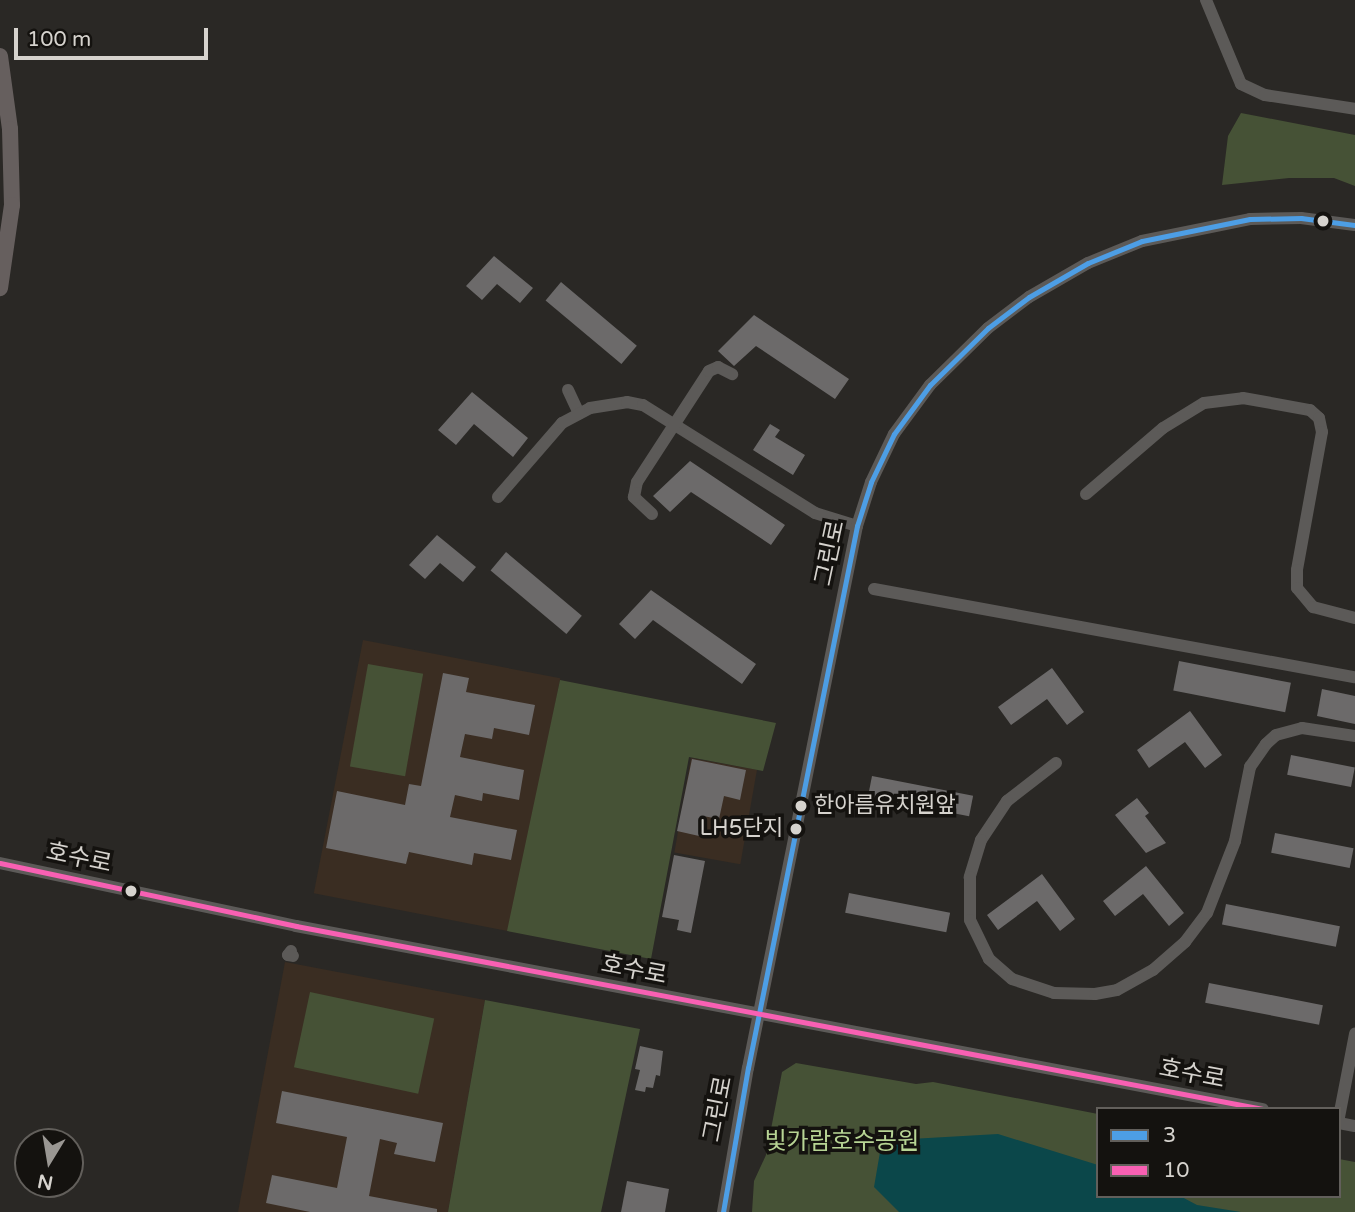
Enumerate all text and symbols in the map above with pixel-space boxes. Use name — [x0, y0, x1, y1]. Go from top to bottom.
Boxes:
scale bar — [18, 14, 212, 58]
text: 100 m — [27, 27, 91, 52]
unlabelled marker — [1316, 214, 1330, 228]
street label: 그린로 — [809, 518, 851, 588]
place label: 한아름유치원앞 — [814, 793, 956, 819]
marker: 한아름유치원앞 — [794, 799, 808, 813]
place label: LH5단지 — [699, 816, 783, 842]
marker: LH5단지 — [789, 822, 803, 836]
street label: 호수로 — [44, 837, 114, 879]
unlabelled marker — [124, 884, 138, 898]
street label: 호수로 — [599, 950, 669, 990]
street label: 호수로 — [1157, 1054, 1227, 1094]
street label: 그린로 — [698, 1074, 738, 1144]
legend — [1096, 1107, 1341, 1198]
text: 3 — [1163, 1123, 1176, 1148]
north arrow — [14, 1128, 84, 1198]
park label: 빛가람호수공원 — [765, 1128, 919, 1156]
text: 10 — [1163, 1158, 1189, 1183]
text: N — [36, 1169, 55, 1194]

